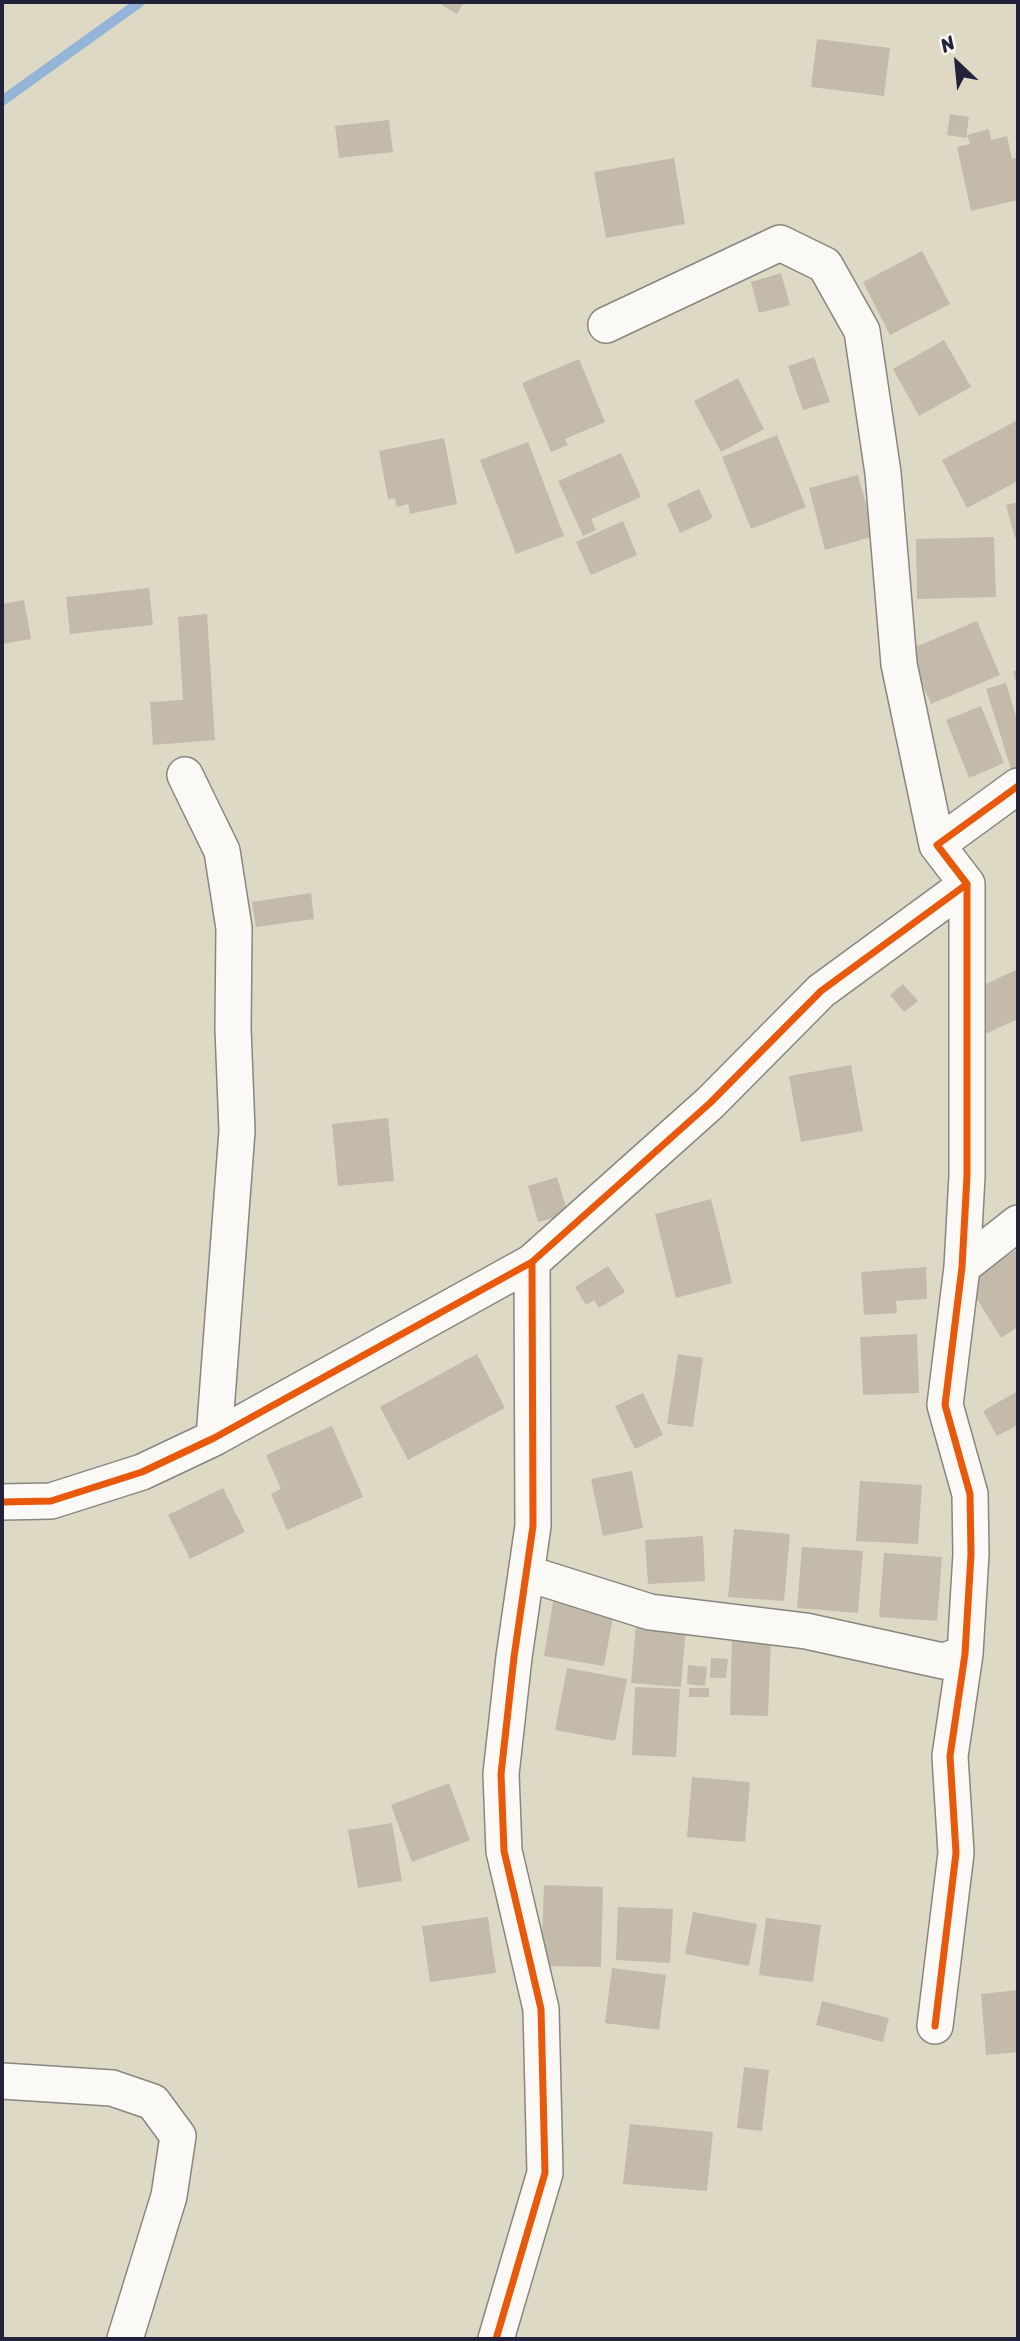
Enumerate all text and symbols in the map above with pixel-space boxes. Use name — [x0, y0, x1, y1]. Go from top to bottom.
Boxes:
text: N — [934, 26, 961, 61]
north arrow — [922, 28, 992, 98]

